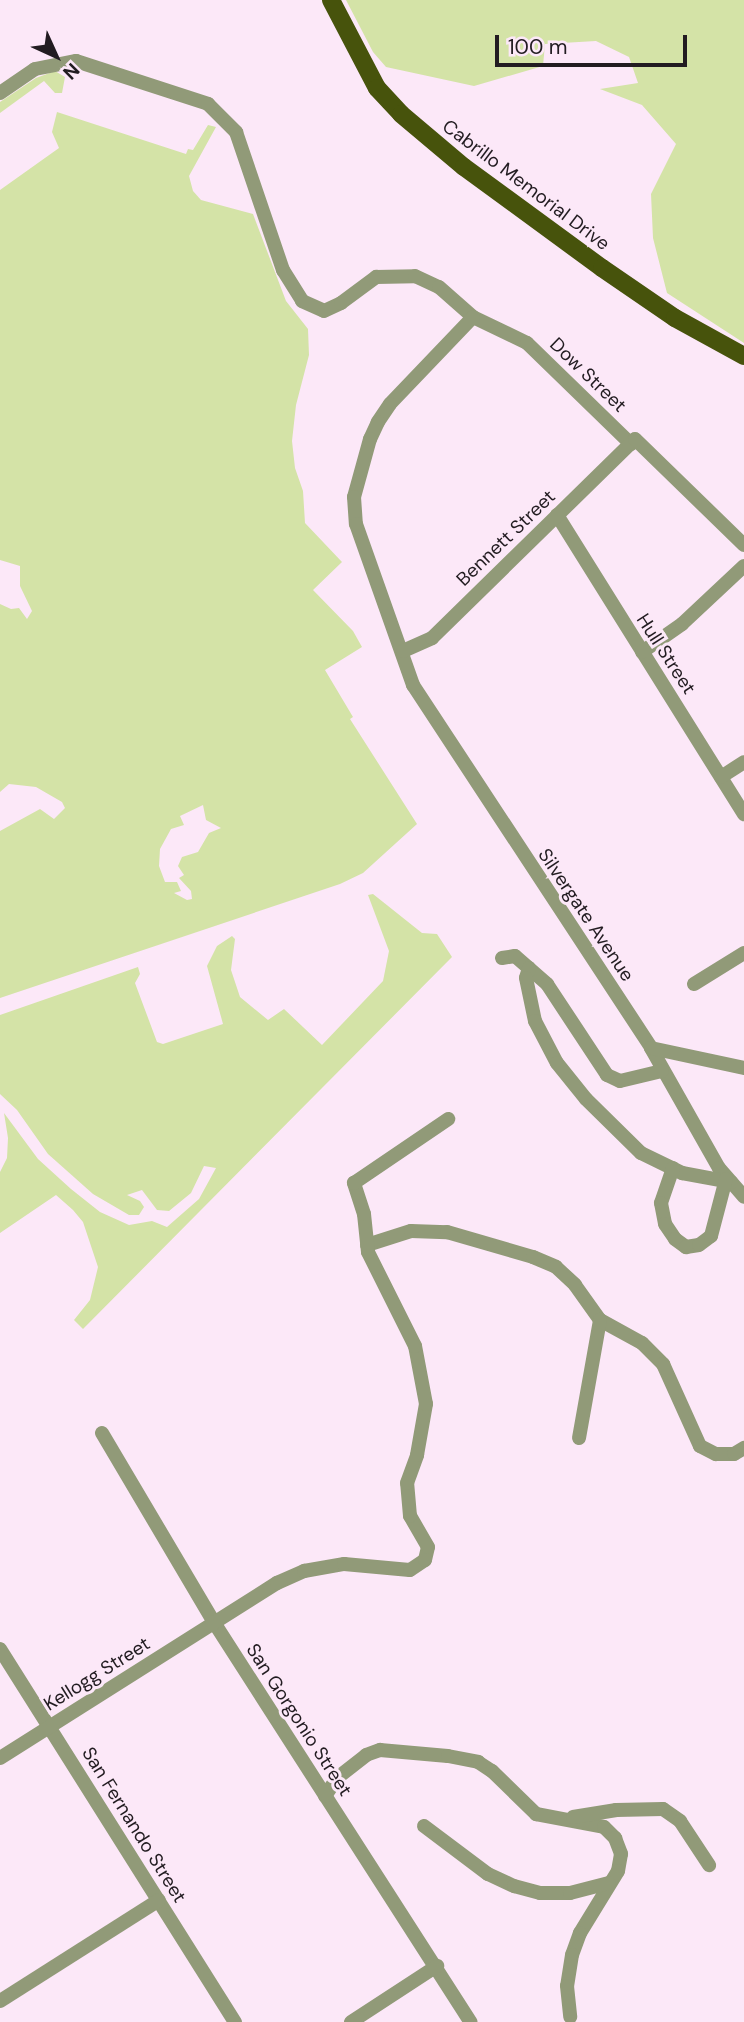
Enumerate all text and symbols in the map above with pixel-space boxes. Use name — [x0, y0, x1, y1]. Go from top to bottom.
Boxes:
north arrow — [21, 21, 91, 91]
scale bar — [499, 21, 692, 65]
text: 100 m — [508, 33, 568, 61]
text: N — [57, 57, 85, 85]
street label: Cabrillo Memorial Drive — [438, 115, 614, 255]
street label: Dow Street — [545, 333, 631, 417]
street label: Bennett Street — [452, 485, 560, 591]
street label: Hull Street — [632, 610, 700, 698]
street label: Silvergate Avenue — [533, 844, 639, 986]
street label: Kellogg Street — [40, 1632, 154, 1716]
street label: San Gorgonio Street — [241, 1640, 357, 1800]
street label: San Fernando Street — [77, 1743, 191, 1907]

